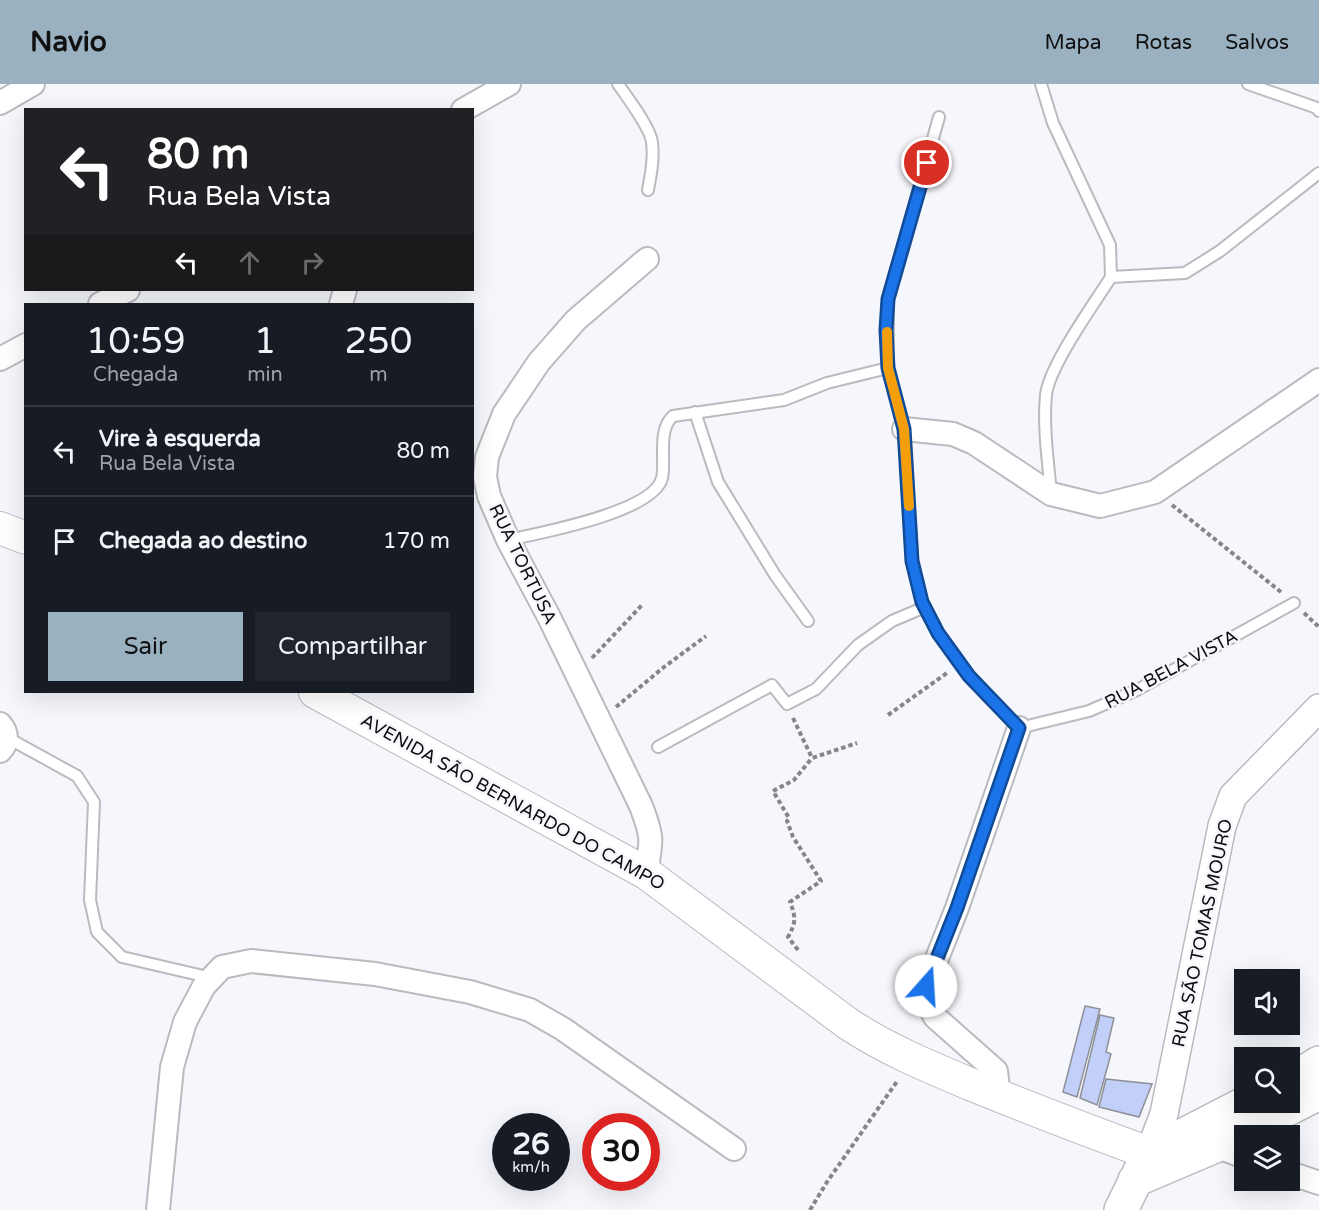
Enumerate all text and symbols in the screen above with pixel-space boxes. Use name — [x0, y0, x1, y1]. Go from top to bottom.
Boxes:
text: Navio — [30, 25, 107, 59]
text: Mapa — [1044, 30, 1102, 55]
text: Rotas — [1135, 30, 1192, 55]
text: Salvos — [1225, 30, 1289, 55]
text: 80 m — [147, 129, 249, 180]
icon: left — [48, 132, 126, 210]
pin — [901, 137, 952, 188]
icon: arrive — [910, 146, 943, 179]
text: Rua Bela Vista — [147, 180, 331, 213]
icon: left — [170, 246, 203, 279]
icon: ahead — [233, 246, 266, 279]
icon: right — [296, 246, 329, 279]
text: 10:59 — [86, 320, 186, 363]
text: 1 — [254, 320, 276, 363]
text: 250 — [344, 320, 412, 363]
text: Chegada — [93, 363, 178, 387]
text: min — [247, 363, 283, 387]
text: m — [369, 363, 388, 387]
text: Vire à esquerda — [99, 426, 261, 452]
icon: left — [48, 435, 81, 468]
text: 80 m — [396, 438, 450, 464]
text: Rua Bela Vista — [99, 452, 235, 476]
street label: RUA TORTUSA — [484, 500, 562, 628]
icon: arrive — [48, 525, 81, 558]
text: Chegada ao destino — [99, 528, 307, 554]
text: 170 m — [383, 528, 450, 554]
button: Sair — [48, 612, 243, 681]
button: Compartilhar — [255, 612, 450, 681]
street label: RUA BELA VISTA — [1101, 625, 1241, 713]
street label: AVENIDA SÃO BERNARDO DO CAMPO — [357, 709, 669, 895]
street label: RUA SÃO TOMAS MOURO — [1167, 817, 1237, 1049]
position arrow — [894, 954, 958, 1018]
map controls — [1234, 969, 1300, 1191]
button: sound — [1234, 969, 1300, 1035]
button: search — [1234, 1047, 1300, 1113]
speed limit sign: 30 — [582, 1113, 660, 1191]
button: layers — [1234, 1125, 1300, 1191]
text: 26 — [512, 1126, 550, 1163]
text: km/h — [512, 1158, 550, 1176]

